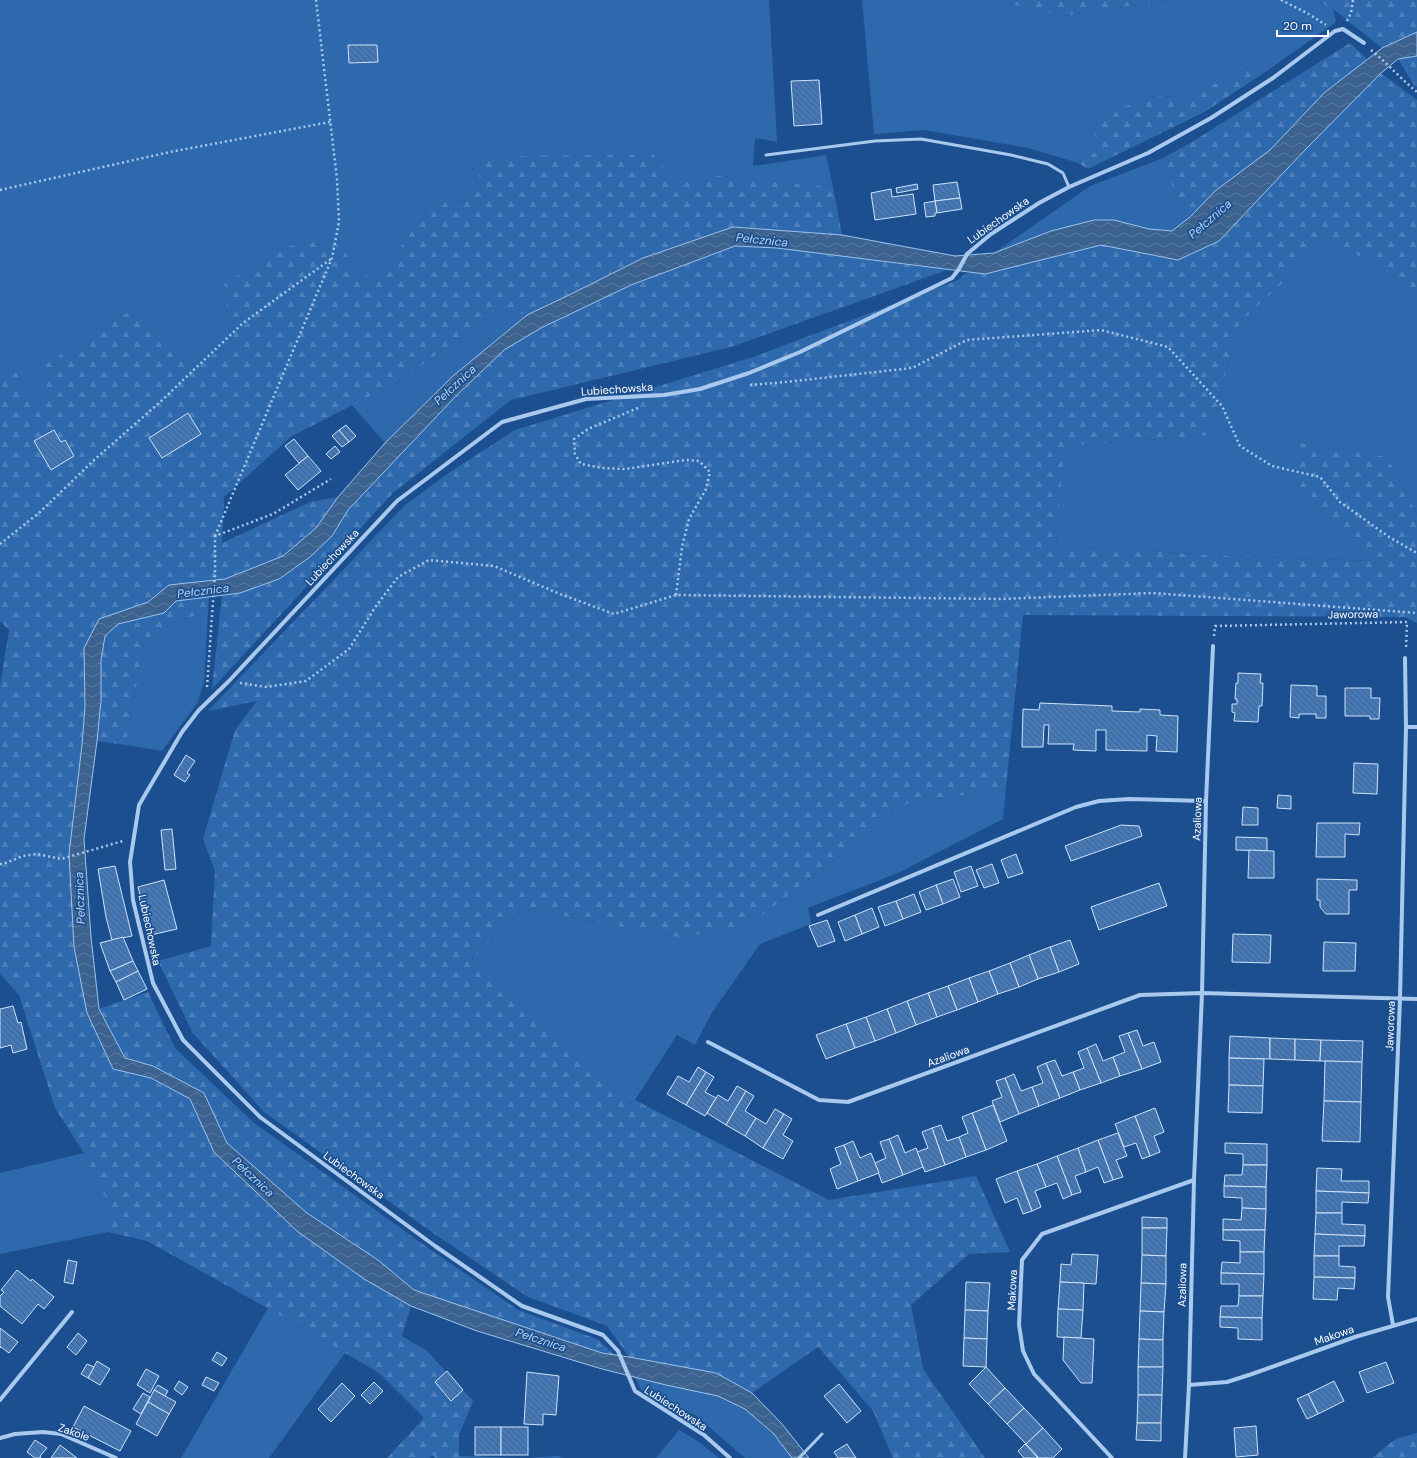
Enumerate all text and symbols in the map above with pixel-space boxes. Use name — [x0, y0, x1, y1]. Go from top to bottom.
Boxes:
scale bar — [1277, 12, 1328, 38]
text: 20 m — [1283, 18, 1312, 34]
street label: Lubiechowska — [964, 194, 1032, 246]
water label: Pełcznica — [1185, 196, 1235, 242]
water label: Pełcznica — [735, 229, 789, 251]
water label: Pełcznica — [430, 361, 480, 409]
street label: Lubiechowska — [580, 379, 654, 399]
street label: Lubiechowska — [302, 526, 362, 588]
water label: Pełcznica — [176, 580, 230, 602]
street label: Jaworowa — [1328, 607, 1378, 621]
street label: Azaliowa — [1189, 797, 1205, 841]
water label: Pełcznica — [71, 871, 89, 924]
street label: Lubiechowska — [136, 893, 164, 967]
street label: Jaworowa — [1382, 1001, 1398, 1051]
street label: Azaliowa — [925, 1042, 971, 1070]
street label: Lubiechowska — [321, 1148, 387, 1202]
water label: Pełcznica — [228, 1153, 278, 1201]
street label: Azaliowa — [1175, 1263, 1189, 1307]
street label: Makowa — [1004, 1269, 1020, 1311]
street label: Makowa — [1312, 1322, 1356, 1348]
water label: Pełcznica — [514, 1324, 569, 1356]
street label: Lubiechowska — [642, 1382, 710, 1434]
street label: Zakole — [56, 1420, 92, 1444]

